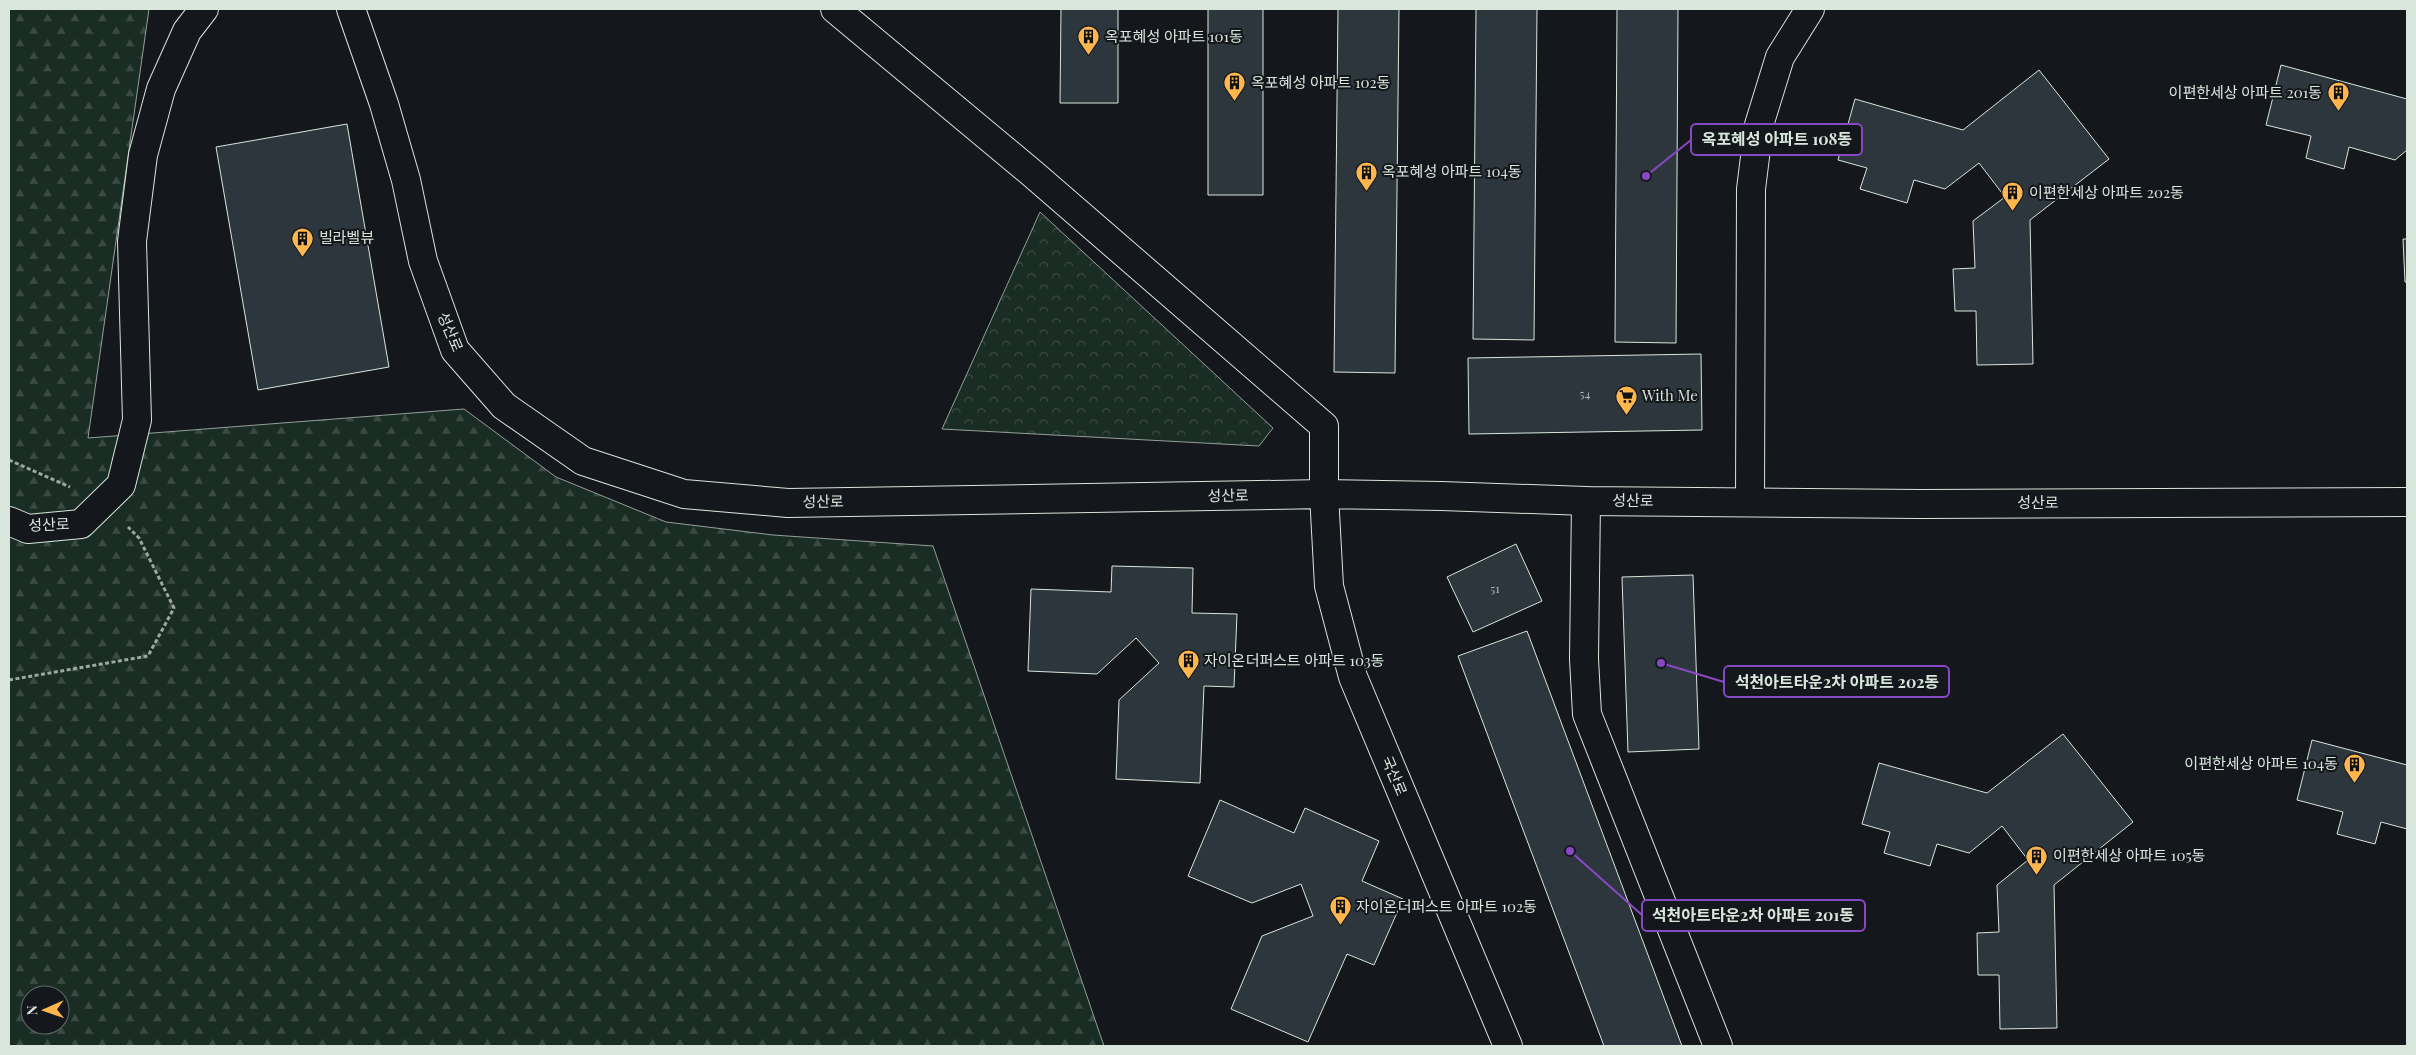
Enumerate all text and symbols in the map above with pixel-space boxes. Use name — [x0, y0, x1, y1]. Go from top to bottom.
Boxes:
building icon: 옥포혜성 아파트 101동 — [1077, 25, 1101, 56]
place label: 옥포혜성 아파트 101동 — [1105, 26, 1243, 46]
building icon: 옥포혜성 아파트 102동 — [1223, 71, 1247, 102]
place label: 옥포혜성 아파트 102동 — [1251, 72, 1391, 92]
building icon: 이편한세상 아파트 201동 — [2326, 81, 2350, 112]
place label: 이편한세상 아파트 201동 — [2169, 82, 2322, 102]
callout: 옥포혜성 아파트 108동 — [1691, 124, 1862, 155]
text: 옥포혜성 아파트 108동 — [1702, 128, 1852, 149]
building icon: 옥포혜성 아파트 104동 — [1354, 160, 1378, 191]
place label: 옥포혜성 아파트 104동 — [1382, 161, 1522, 181]
building icon: 이편한세상 아파트 202동 — [2001, 181, 2025, 212]
place label: 이편한세상 아파트 202동 — [2029, 182, 2184, 202]
building icon: 빌라벨뷰 — [291, 226, 315, 257]
place label: 빌라벨뷰 — [319, 227, 374, 247]
street label: 성산로 — [434, 309, 468, 355]
supermarket icon: With Me — [1614, 384, 1638, 415]
house number: 54 — [1580, 385, 1591, 401]
place label: With Me — [1641, 385, 1698, 405]
street label: 성산로 — [1207, 485, 1249, 505]
street label: 성산로 — [1612, 490, 1654, 510]
street label: 성산로 — [802, 491, 844, 511]
street label: 성산로 — [2017, 492, 2059, 512]
street label: 성산로 — [28, 513, 70, 535]
house number: 51 — [1490, 580, 1500, 596]
building icon: 자이온더퍼스트 아파트 103동 — [1176, 649, 1200, 680]
place label: 자이온더퍼스트 아파트 103동 — [1204, 650, 1385, 670]
callout: 석천아트타운2차 아파트 202동 — [1724, 666, 1949, 697]
text: 석천아트타운2차 아파트 202동 — [1735, 671, 1939, 692]
building icon: 이편한세상 아파트 104동 — [2342, 752, 2366, 783]
street label: 국산로 — [1378, 753, 1412, 799]
place label: 이편한세상 아파트 104동 — [2184, 753, 2338, 773]
building icon: 이편한세상 아파트 105동 — [2025, 844, 2049, 875]
place label: 이편한세상 아파트 105동 — [2053, 845, 2205, 865]
building icon: 자이온더퍼스트 아파트 102동 — [1328, 895, 1352, 926]
place label: 자이온더퍼스트 아파트 102동 — [1356, 896, 1537, 916]
callout: 석천아트타운2차 아파트 201동 — [1642, 900, 1865, 931]
text: 석천아트타운2차 아파트 201동 — [1652, 904, 1854, 925]
north arrow — [20, 985, 70, 1035]
text: N — [22, 1005, 41, 1016]

